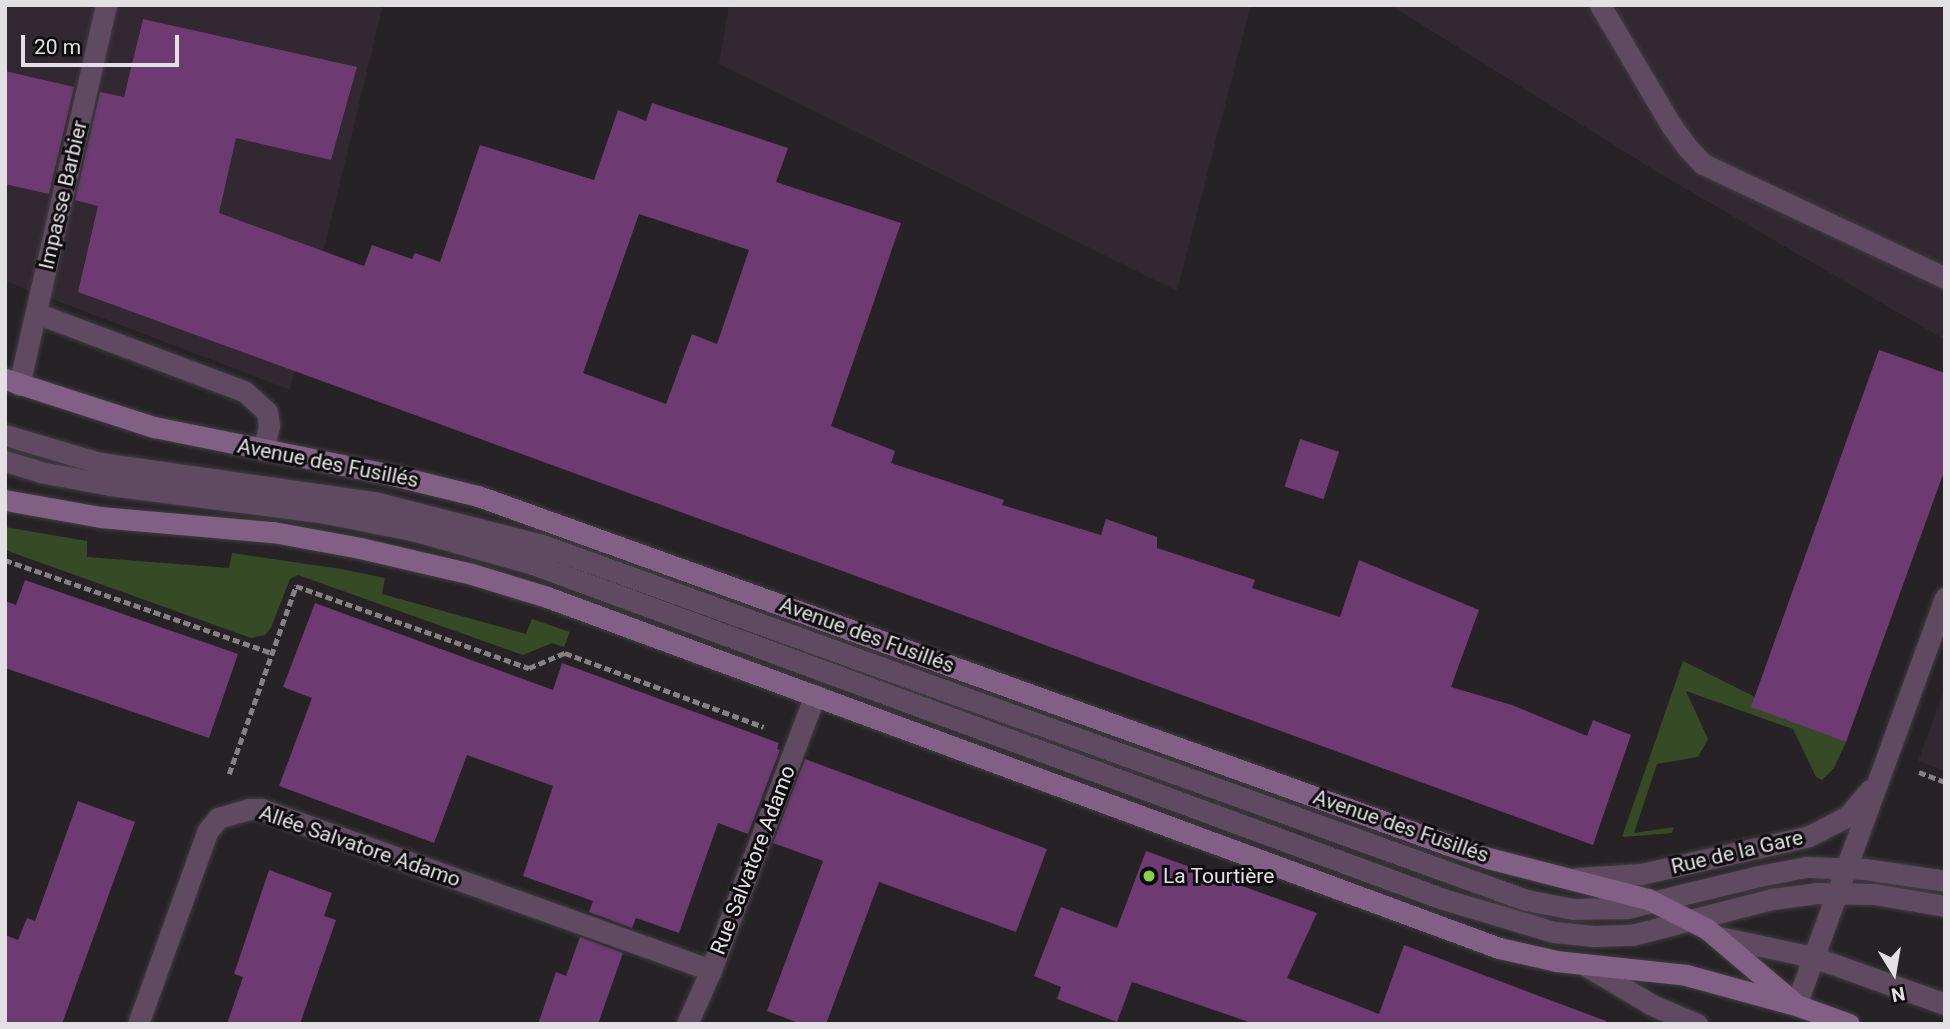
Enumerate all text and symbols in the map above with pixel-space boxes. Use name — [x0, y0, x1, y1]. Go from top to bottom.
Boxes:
scale bar — [24, 21, 182, 65]
text: 20 m — [34, 35, 81, 59]
street label: Impasse Barbier — [34, 118, 92, 272]
street label: Avenue des Fusillés — [235, 433, 421, 493]
street label: Avenue des Fusillés — [776, 592, 958, 678]
street label: Rue Salvatore Adamo — [705, 762, 801, 958]
street label: Avenue des Fusillés — [1310, 784, 1492, 868]
street label: Allée Salvatore Adamo — [256, 800, 464, 892]
street label: Rue de la Gare — [1669, 825, 1805, 879]
place label: La Tourtière — [1163, 863, 1275, 889]
marker: La Tourtière — [1141, 868, 1157, 884]
north arrow — [1859, 938, 1929, 1008]
text: N — [1889, 982, 1907, 1007]

